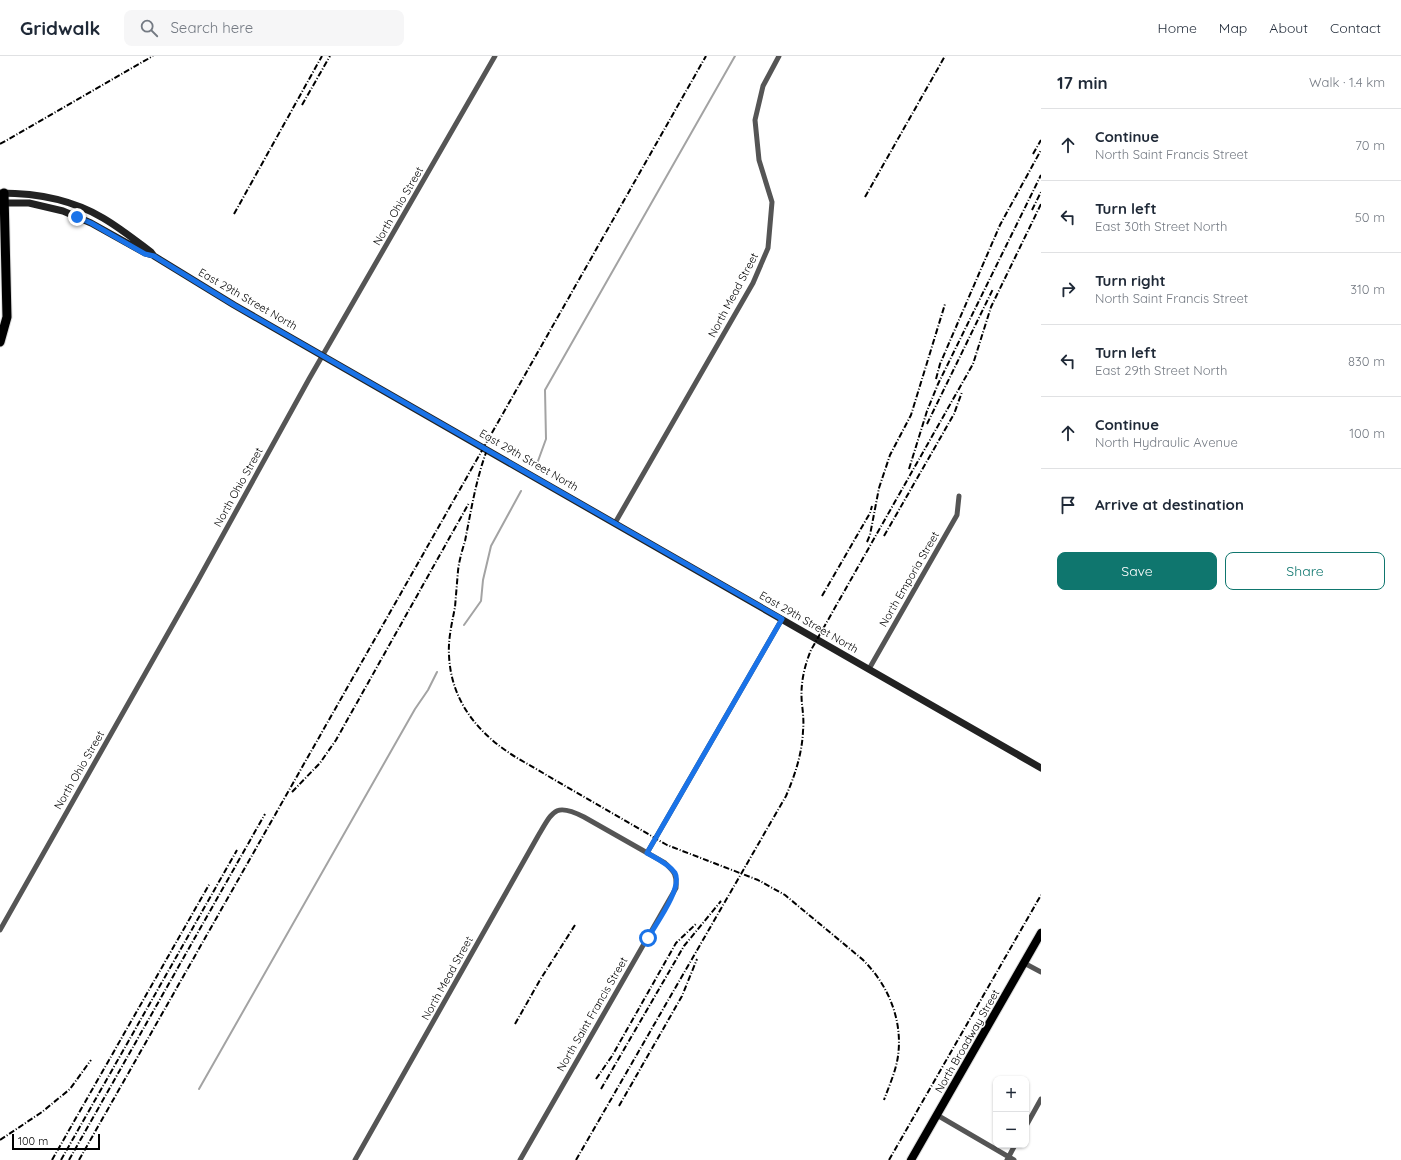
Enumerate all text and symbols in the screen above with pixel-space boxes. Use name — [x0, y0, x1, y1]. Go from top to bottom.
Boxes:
search box — [124, 10, 404, 46]
text: Gridwalk — [20, 16, 100, 40]
icon: search — [138, 17, 160, 39]
text: Search here — [170, 18, 253, 37]
text: Home — [1158, 19, 1197, 37]
text: Map — [1219, 19, 1247, 37]
text: About — [1269, 19, 1308, 37]
text: Contact — [1330, 19, 1381, 37]
text: 17 min — [1057, 72, 1108, 93]
text: Walk · 1.4 km — [1309, 74, 1385, 90]
text: Continue — [1095, 127, 1159, 146]
icon: ahead — [1057, 134, 1079, 156]
text: 70 m — [1355, 137, 1385, 153]
text: North Saint Francis Street — [1095, 146, 1248, 162]
street label: North Ohio Street — [370, 164, 426, 248]
text: Turn left — [1095, 199, 1157, 218]
icon: left — [1057, 206, 1079, 228]
route end — [68, 208, 86, 226]
text: 50 m — [1355, 209, 1385, 225]
text: East 30th Street North — [1095, 218, 1227, 234]
street label: North Mead Street — [705, 250, 761, 340]
street label: East 29th Street North — [196, 265, 300, 333]
text: Turn right — [1095, 271, 1166, 290]
icon: right — [1057, 278, 1079, 300]
text: 310 m — [1350, 281, 1385, 297]
text: North Saint Francis Street — [1095, 290, 1248, 306]
text: Turn left — [1095, 343, 1157, 362]
icon: left — [1057, 350, 1079, 372]
text: 830 m — [1348, 353, 1385, 369]
text: East 29th Street North — [1095, 362, 1227, 378]
text: Continue — [1095, 415, 1159, 434]
icon: ahead — [1057, 422, 1079, 444]
text: 100 m — [1349, 425, 1385, 441]
street label: East 29th Street North — [477, 426, 581, 494]
text: North Hydraulic Avenue — [1095, 434, 1238, 450]
street label: North Ohio Street — [210, 445, 266, 529]
icon: arrive — [1057, 494, 1079, 516]
text: Arrive at destination — [1095, 495, 1244, 514]
street label: North Emporia Street — [876, 529, 942, 629]
button: Save — [1057, 552, 1217, 590]
button: Share — [1225, 552, 1385, 590]
street label: East 29th Street North — [757, 588, 861, 656]
street label: North Ohio Street — [51, 728, 107, 812]
route start — [639, 929, 657, 947]
street label: North Mead Street — [418, 933, 476, 1022]
street label: North Saint Francis Street — [554, 954, 631, 1074]
street label: North Broadway Street — [932, 986, 1003, 1095]
map controls — [993, 1076, 1029, 1148]
button: + — [993, 1076, 1029, 1112]
button: − — [993, 1112, 1029, 1148]
scale bar — [12, 1132, 100, 1151]
text: 100 m — [18, 1134, 48, 1148]

